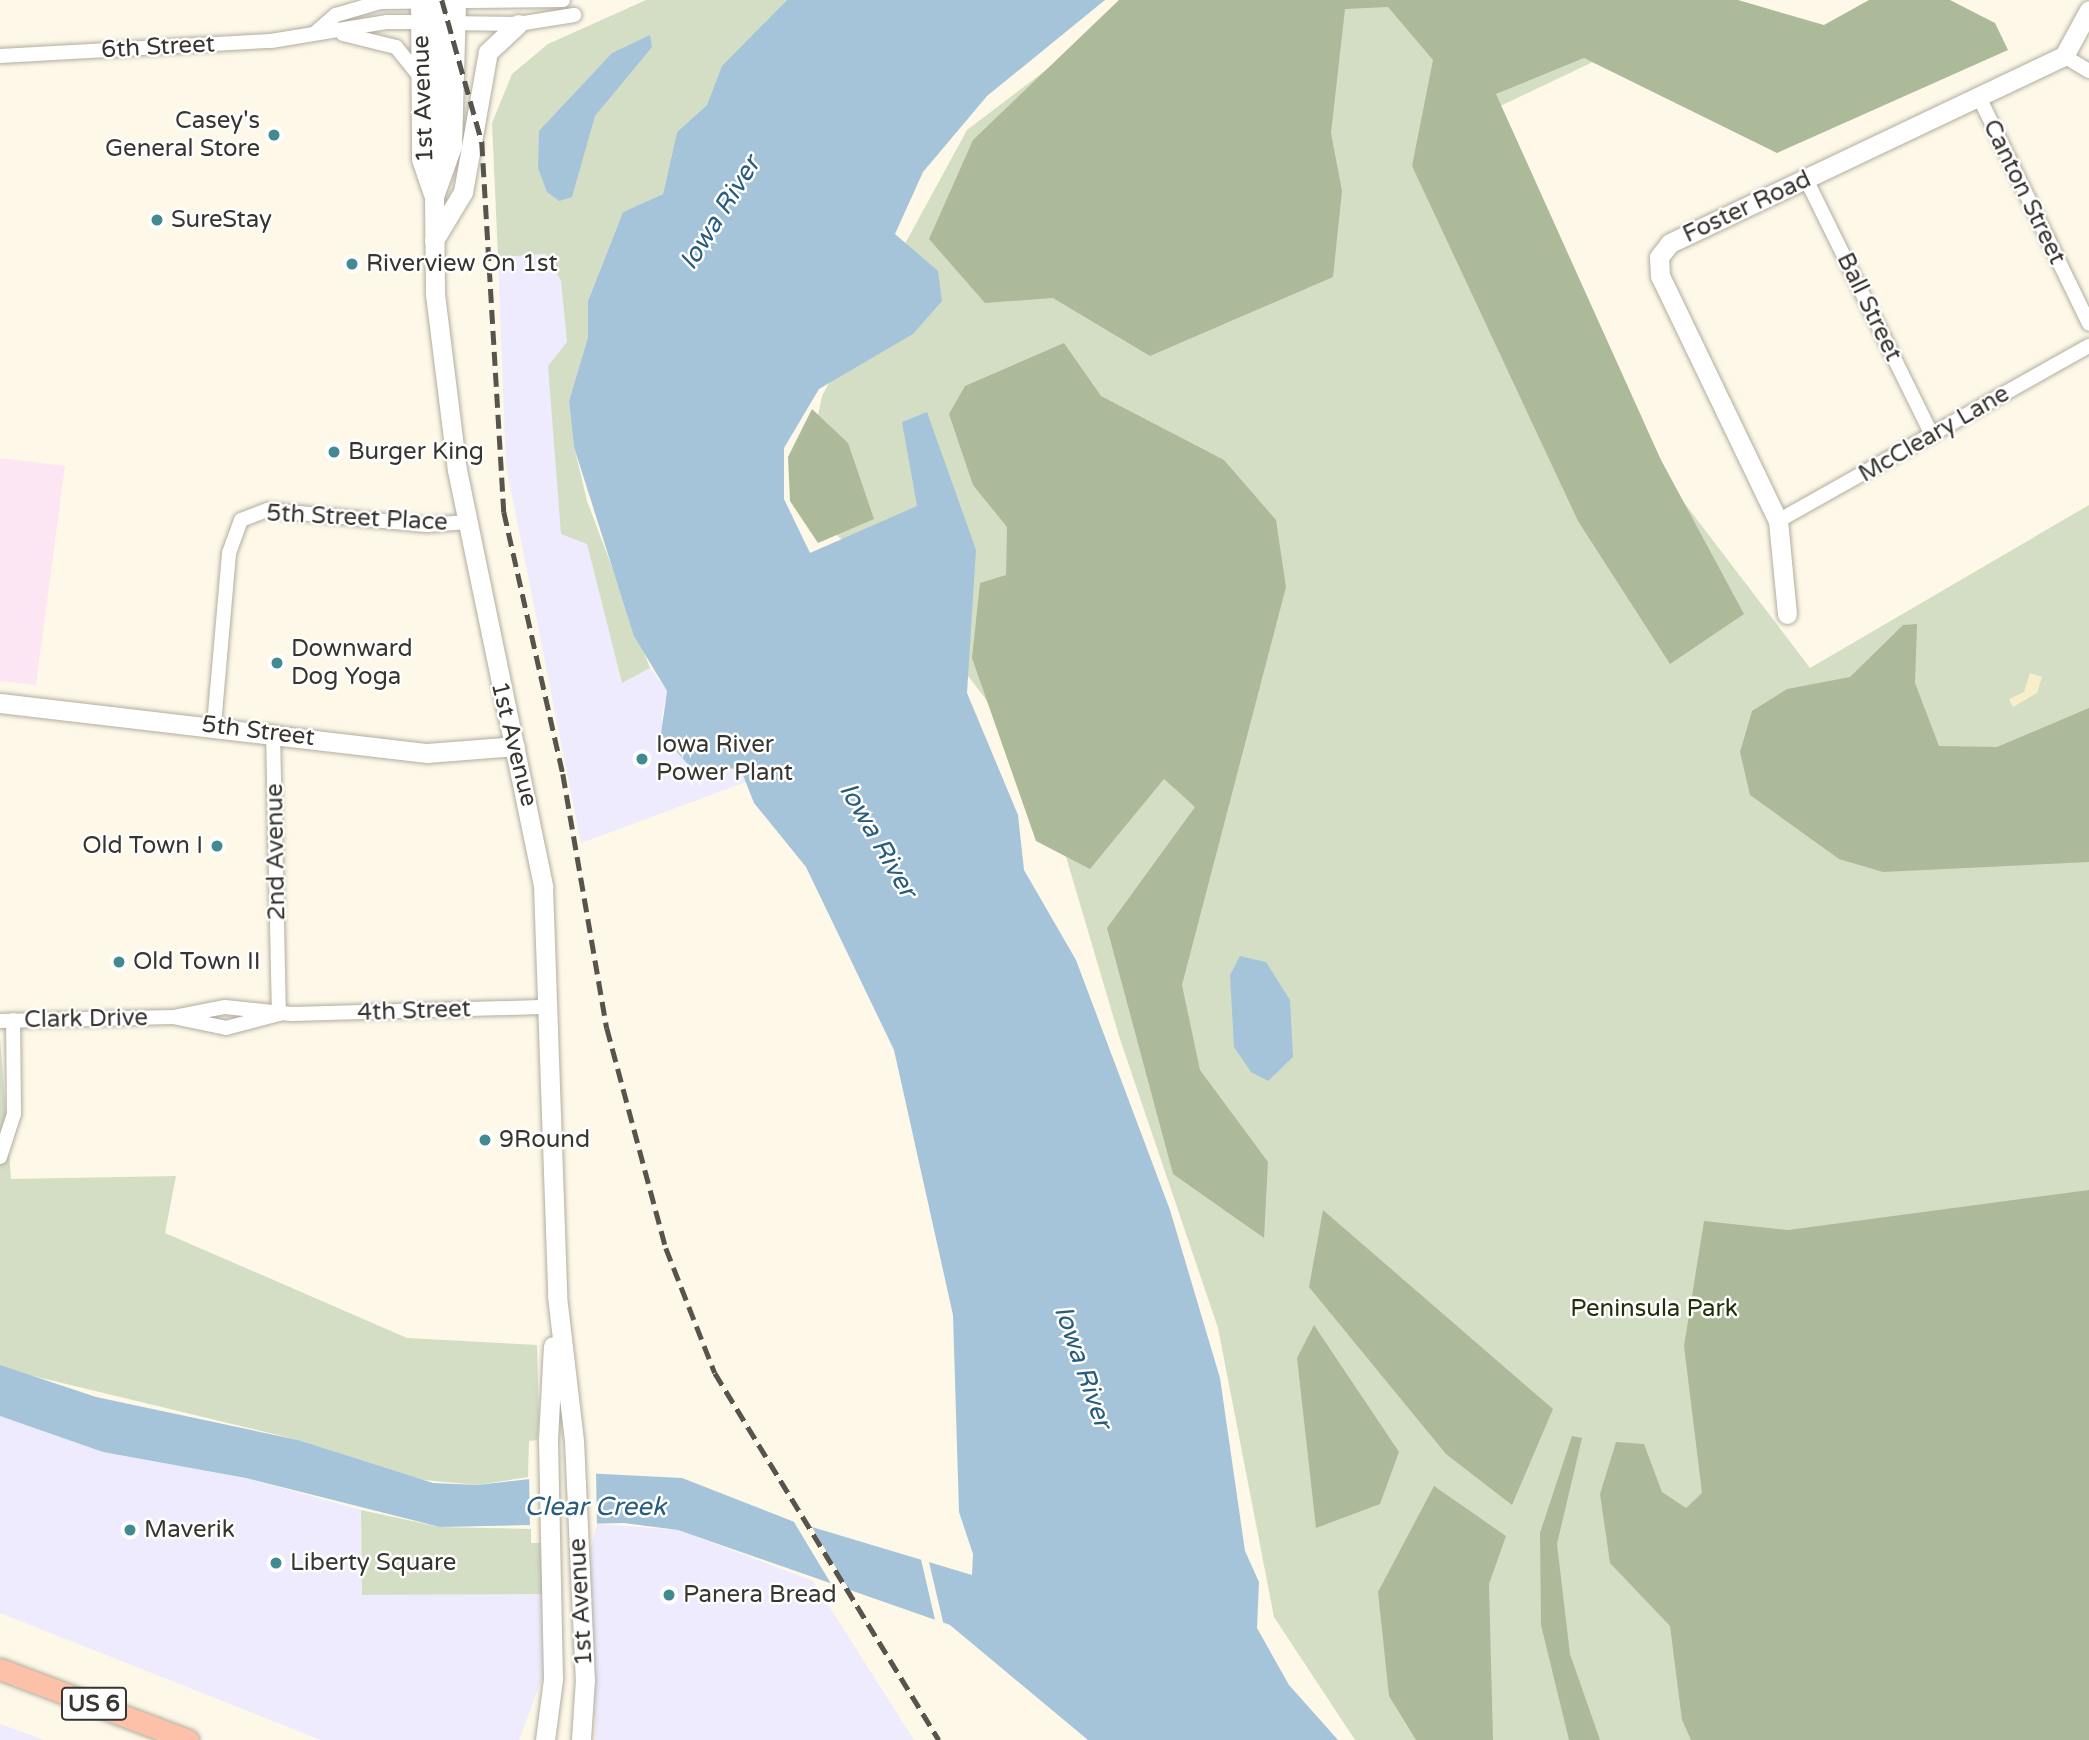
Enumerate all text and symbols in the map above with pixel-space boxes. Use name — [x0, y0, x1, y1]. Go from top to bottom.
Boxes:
street label: 6th Street — [100, 30, 216, 64]
street label: 1st Avenue — [406, 35, 440, 163]
place label: Casey's General Store — [105, 107, 260, 163]
street label: Canton Street — [1977, 115, 2071, 269]
marker: Casey's General Store — [266, 127, 282, 143]
water label: Iowa River — [673, 151, 767, 275]
street label: Foster Road — [1678, 165, 1816, 249]
place label: SureStay — [171, 206, 272, 234]
marker: SureStay — [149, 212, 165, 228]
street label: Ball Street — [1830, 248, 1908, 366]
place label: Riverview On 1st — [366, 250, 558, 278]
marker: Riverview On 1st — [344, 256, 360, 272]
street label: McCleary Lane — [1854, 379, 2014, 489]
place label: Burger King — [348, 438, 484, 466]
marker: Burger King — [326, 444, 342, 460]
street label: 5th Street Place — [266, 499, 448, 537]
place label: Downward Dog Yoga — [291, 635, 413, 691]
marker: Downward Dog Yoga — [269, 655, 285, 671]
street label: 1st Avenue — [485, 679, 543, 809]
street label: 5th Street — [200, 710, 316, 752]
place label: Iowa River Power Plant — [656, 731, 793, 787]
marker: Iowa River Power Plant — [634, 751, 650, 767]
water label: Iowa River — [833, 777, 923, 903]
street label: 2nd Avenue — [260, 783, 292, 921]
place label: Old Town I — [82, 832, 203, 860]
marker: Old Town I — [209, 838, 225, 854]
place label: Old Town II — [133, 948, 261, 976]
marker: Old Town II — [111, 954, 127, 970]
street label: 4th Street — [357, 995, 471, 1027]
street label: Clark Drive — [24, 1004, 148, 1034]
place label: 9Round — [499, 1126, 590, 1154]
marker: 9Round — [477, 1132, 493, 1148]
park label: Peninsula Park — [1570, 1295, 1738, 1323]
water label: Iowa River — [1047, 1302, 1119, 1432]
water label: Clear Creek — [524, 1491, 666, 1523]
place label: Maverik — [144, 1516, 235, 1544]
marker: Maverik — [122, 1522, 138, 1538]
street label: 1st Avenue — [563, 1537, 599, 1667]
place label: Liberty Square — [290, 1549, 456, 1577]
marker: Liberty Square — [268, 1555, 284, 1571]
place label: Panera Bread — [683, 1581, 837, 1609]
marker: Panera Bread — [661, 1587, 677, 1603]
road number: US 6 — [61, 1684, 127, 1723]

